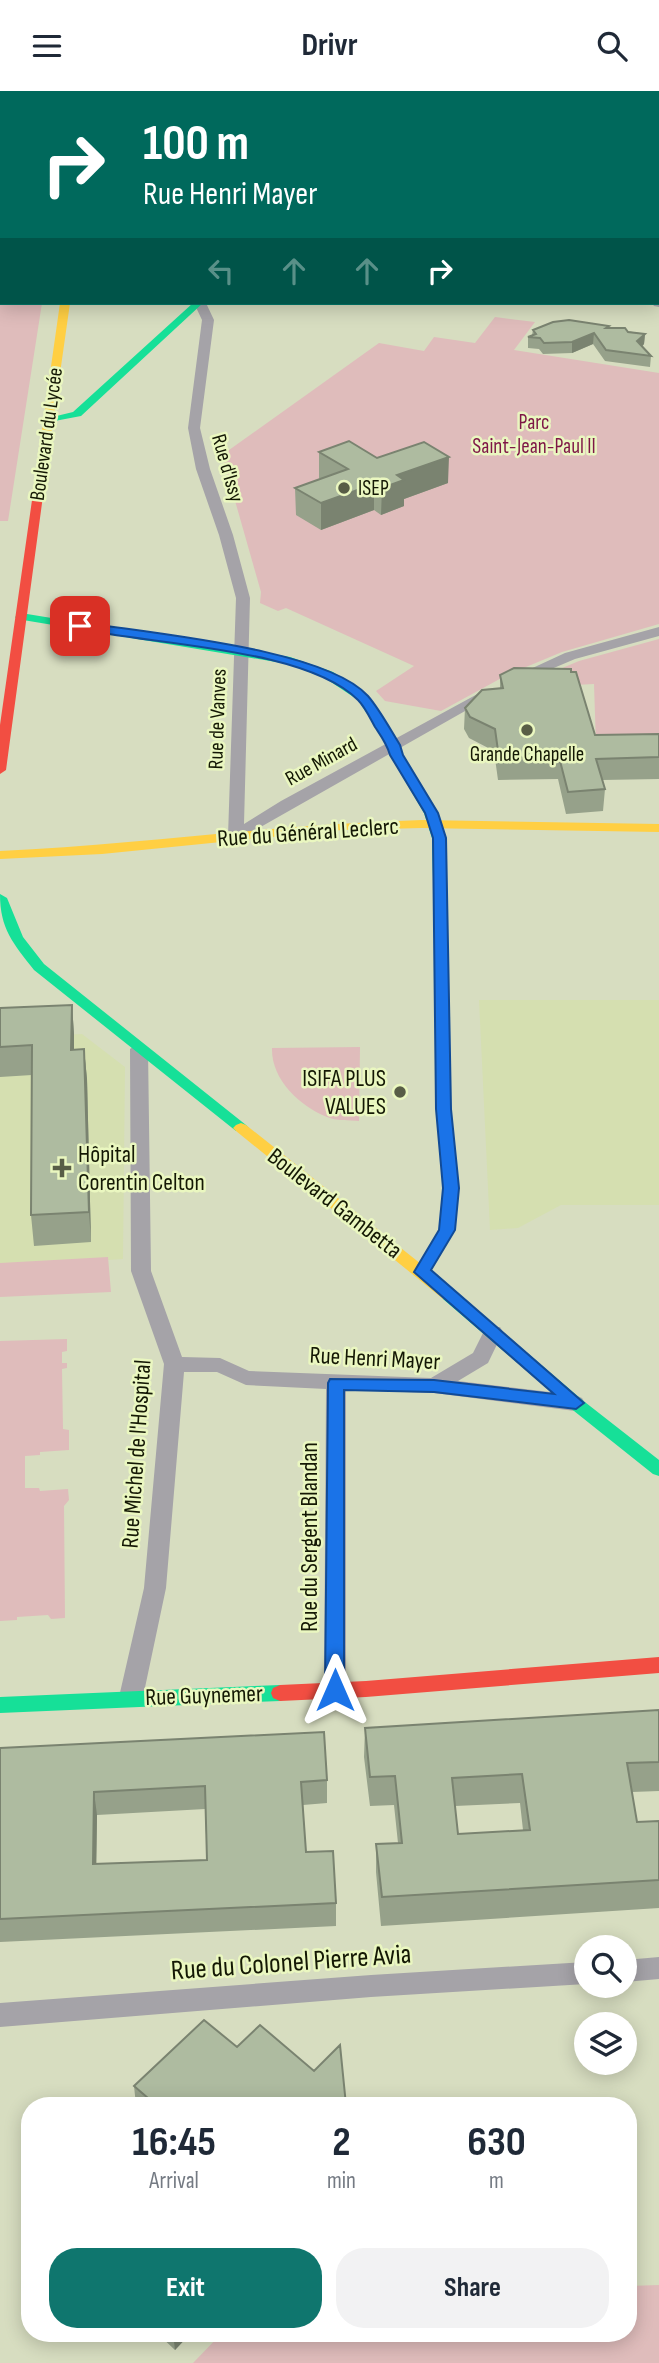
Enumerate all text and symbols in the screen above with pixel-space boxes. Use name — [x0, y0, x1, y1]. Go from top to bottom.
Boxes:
text: Drivr — [301, 26, 358, 65]
icon: menu — [28, 27, 66, 65]
icon: search — [593, 27, 631, 65]
text: 100 m — [143, 115, 249, 174]
icon: right — [28, 119, 119, 210]
text: Rue Henri Mayer — [143, 175, 317, 214]
icon: left — [202, 252, 240, 290]
icon: ahead — [275, 252, 313, 290]
icon: ahead — [348, 252, 386, 290]
icon: right — [421, 252, 459, 290]
street label: Boulevard du Lycée — [25, 366, 68, 502]
park label: Parc Saint-Jean-Paul II — [472, 410, 596, 459]
street label: Rue d'Issy — [206, 431, 249, 505]
place label: ISEP — [358, 476, 389, 501]
marker: ISEP — [336, 480, 352, 496]
pin — [50, 596, 110, 656]
icon: arrive — [61, 607, 99, 645]
street label: Rue de Vanves — [203, 668, 232, 770]
marker: Grande Chapelle — [519, 722, 535, 738]
street label: Rue Minard — [281, 732, 361, 791]
place label: Grande Chapelle — [470, 742, 584, 767]
street label: Rue du Général Leclerc — [216, 812, 400, 853]
place label: ISIFA PLUS VALUES — [302, 1064, 386, 1121]
marker: ISIFA PLUS VALUES — [392, 1084, 408, 1100]
place label: Hôpital Corentin Celton — [78, 1140, 205, 1197]
street label: Boulevard Gambetta — [262, 1142, 408, 1265]
marker: Hôpital Corentin Celton — [52, 1158, 72, 1178]
street label: Rue Henri Mayer — [309, 1341, 441, 1376]
street label: Rue Michel de l'Hospital — [115, 1359, 158, 1549]
street label: Rue du Sergent Blandan — [295, 1442, 324, 1632]
position arrow — [298, 1653, 372, 1727]
street label: Rue Guynemer — [145, 1679, 263, 1712]
map controls — [574, 1935, 637, 2075]
button: search — [574, 1935, 637, 1998]
street label: Rue du Colonel Pierre Avia — [170, 1938, 412, 1987]
button: layers — [574, 2012, 637, 2075]
text: 16:45 — [132, 2117, 216, 2168]
text: 2 — [332, 2117, 351, 2168]
text: 630 — [467, 2117, 526, 2168]
text: Arrival — [149, 2167, 199, 2195]
text: min — [327, 2167, 356, 2195]
text: m — [489, 2167, 504, 2195]
button: Exit — [49, 2248, 322, 2328]
button: Share — [336, 2248, 609, 2328]

